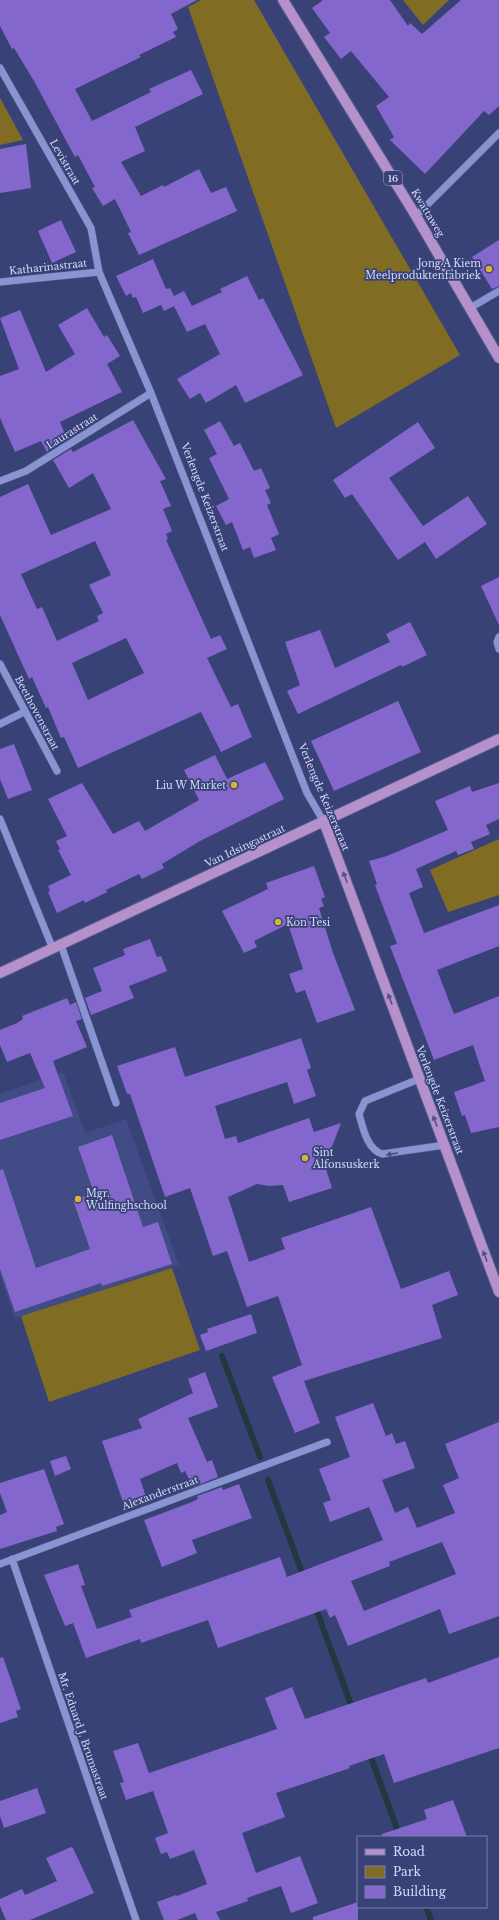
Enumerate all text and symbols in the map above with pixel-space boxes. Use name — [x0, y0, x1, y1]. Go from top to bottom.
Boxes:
street label: Levistraat — [47, 137, 83, 187]
road number: 16 — [384, 171, 402, 185]
street label: Kwattaweg — [408, 186, 448, 240]
street label: Katharinastraat — [8, 256, 88, 278]
place label: Jong A Kiem Meelproduktenfabriek — [365, 257, 482, 282]
marker: Jong A Kiem Meelproduktenfabriek — [484, 264, 494, 274]
street label: Laurastraat — [44, 410, 100, 452]
street label: Verlengde Keizerstraat — [178, 440, 232, 553]
street label: Beethovenstraat — [12, 673, 62, 753]
street label: Verlengde Keizerstraat — [295, 740, 353, 853]
place label: Liu W Market — [155, 779, 226, 792]
marker: Liu W Market — [229, 780, 239, 790]
street label: Van Idsingastraat — [202, 822, 287, 871]
one-way arrow — [341, 870, 347, 882]
place label: Kon Tesi — [286, 916, 331, 929]
marker: Kon Tesi — [273, 917, 283, 927]
one-way arrow — [386, 992, 392, 1004]
street label: Verlengde Keizerstraat — [413, 1043, 467, 1156]
one-way arrow — [432, 1114, 438, 1126]
place label: Sint Alfonsuskerk — [312, 1146, 380, 1171]
one-way arrow — [386, 1151, 398, 1157]
marker: Sint Alfonsuskerk — [300, 1153, 310, 1163]
place label: Mgr. Wulfinghschool — [85, 1187, 167, 1212]
marker: Mgr. Wulfinghschool — [73, 1194, 83, 1204]
one-way arrow — [482, 1249, 488, 1261]
street label: Alexanderstraat — [119, 1473, 200, 1513]
street label: Mr. Eduard J. Brumastraat — [55, 1671, 111, 1802]
legend — [357, 1836, 487, 1908]
text: Road — [393, 1844, 425, 1859]
text: Park — [393, 1864, 421, 1879]
text: Building — [393, 1884, 447, 1899]

